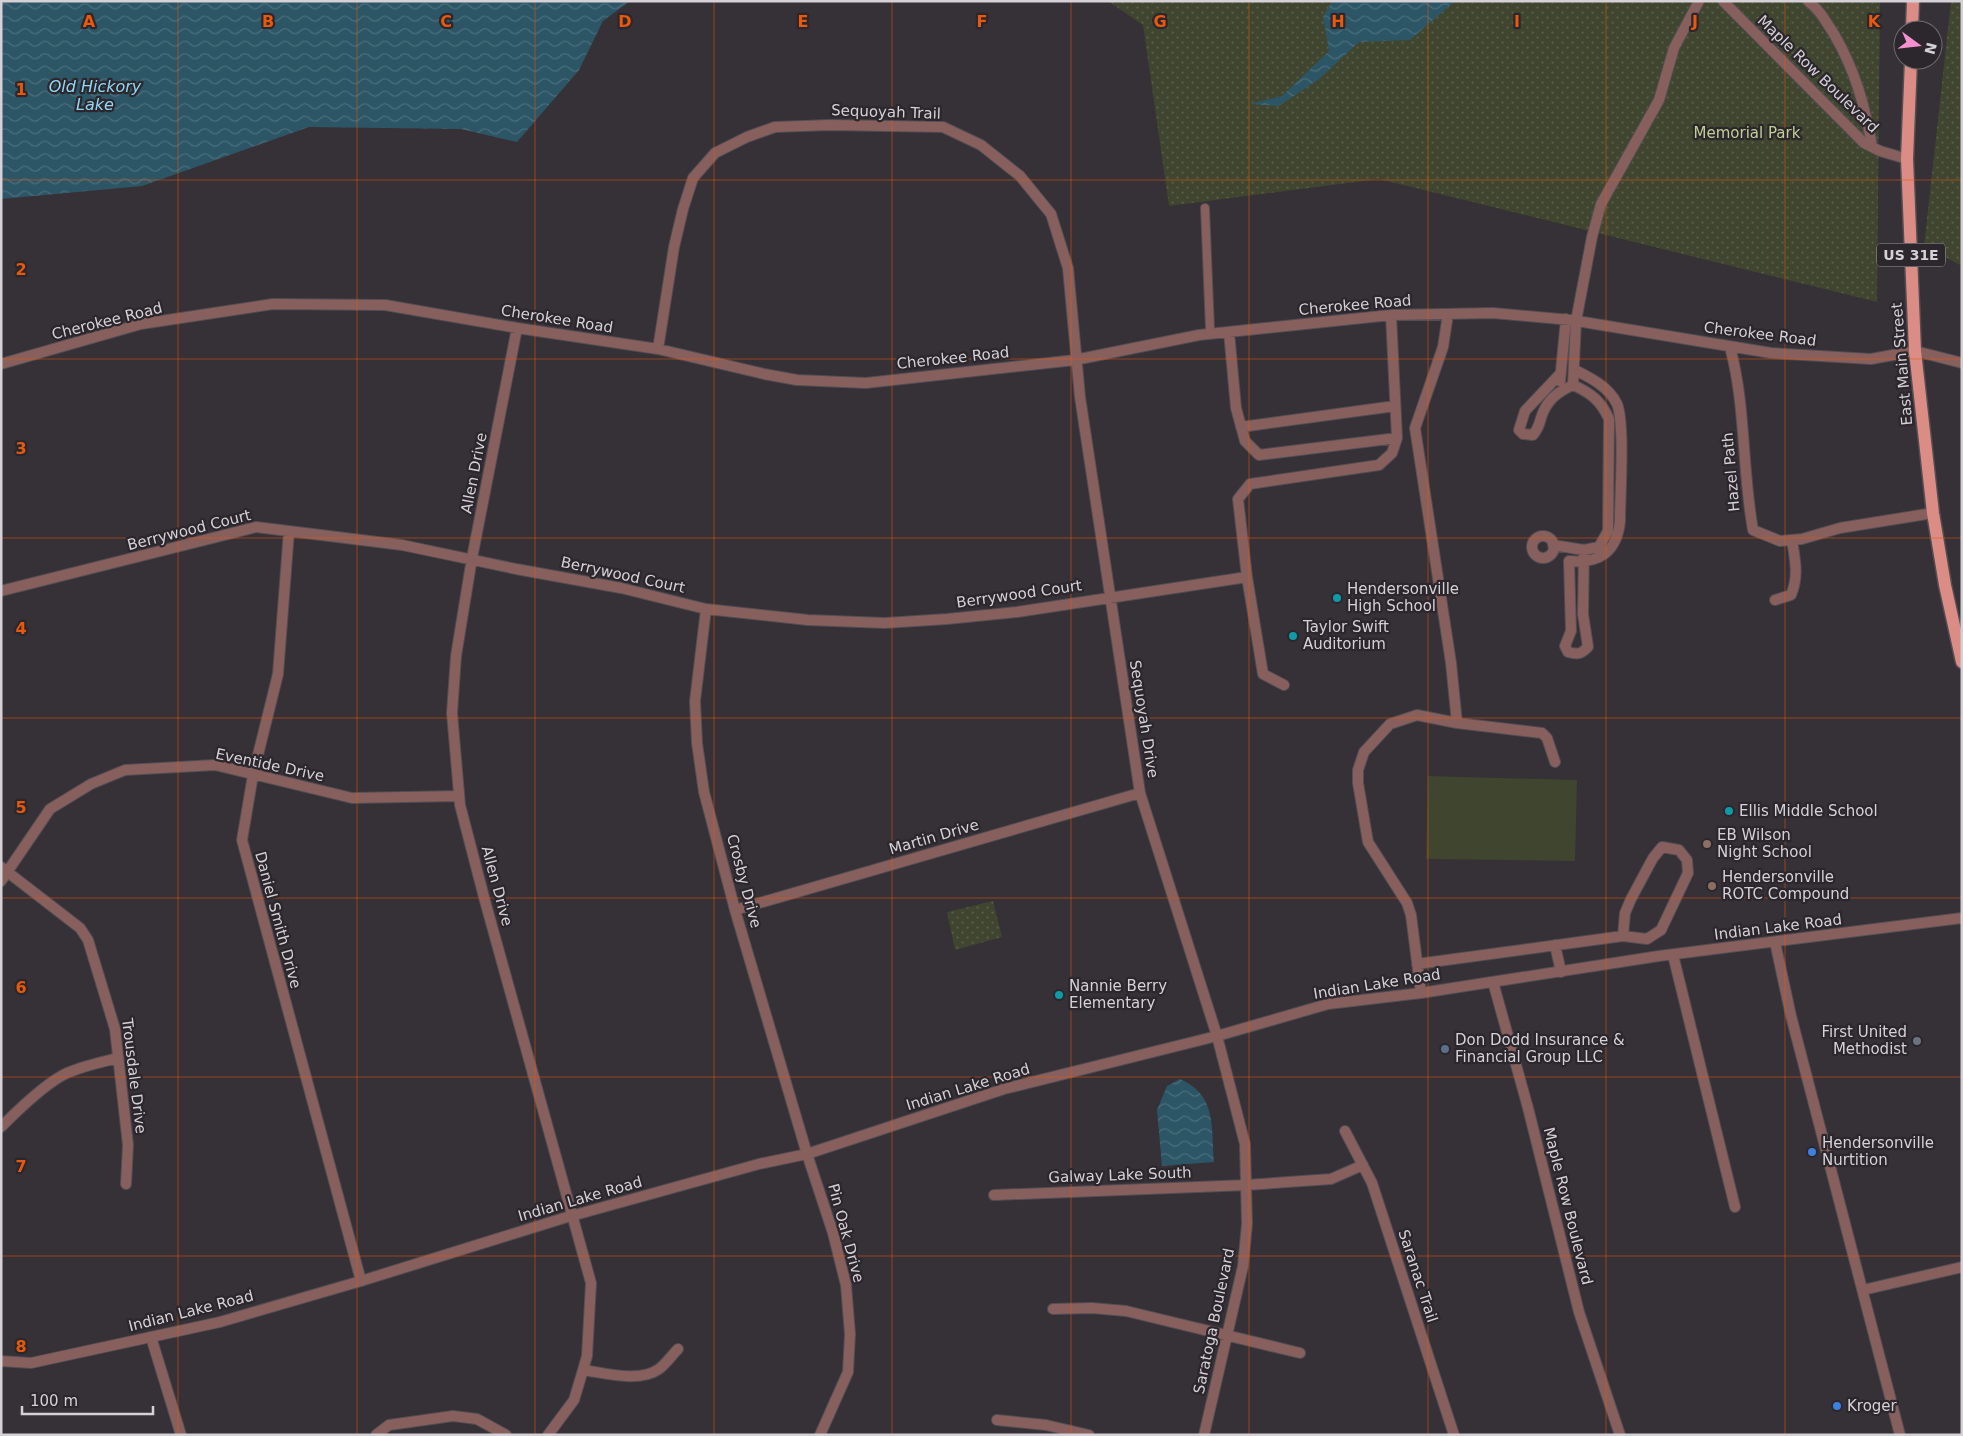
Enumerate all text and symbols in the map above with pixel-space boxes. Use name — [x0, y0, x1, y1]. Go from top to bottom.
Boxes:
street label: Maple Row Boulevard — [1754, 11, 1882, 137]
text: A — [83, 12, 96, 31]
text: B — [262, 12, 274, 31]
text: C — [440, 12, 452, 31]
text: D — [618, 12, 632, 31]
text: E — [798, 12, 808, 31]
text: F — [977, 12, 987, 31]
text: G — [1153, 12, 1167, 31]
text: H — [1331, 12, 1345, 31]
text: I — [1514, 12, 1520, 31]
text: J — [1691, 12, 1698, 31]
text: K — [1868, 12, 1881, 31]
north arrow — [1893, 20, 1943, 70]
text: N — [1921, 41, 1940, 56]
water label: Old Hickory Lake — [49, 77, 142, 114]
text: 1 — [15, 80, 27, 99]
street label: Sequoyah Trail — [831, 101, 941, 123]
park label: Memorial Park — [1694, 124, 1801, 142]
road number: US 31E — [1877, 244, 1945, 266]
text: 2 — [15, 260, 27, 279]
street label: Cherokee Road — [1298, 291, 1412, 319]
street label: Cherokee Road — [50, 299, 164, 343]
street label: Cherokee Road — [500, 301, 614, 337]
street label: East Main Street — [1888, 302, 1916, 426]
street label: Cherokee Road — [1703, 318, 1817, 350]
street label: Cherokee Road — [896, 343, 1010, 373]
street label: Allen Drive — [457, 431, 491, 515]
street label: Hazel Path — [1719, 432, 1743, 512]
text: 3 — [15, 439, 27, 458]
street label: Berrywood Court — [125, 506, 253, 554]
street label: Berrywood Court — [559, 553, 687, 597]
street label: Berrywood Court — [955, 576, 1083, 612]
place label: Hendersonville High School — [1347, 580, 1459, 615]
marker: Hendersonville High School — [1331, 592, 1343, 604]
place label: Taylor Swift Auditorium — [1302, 618, 1389, 653]
text: 4 — [15, 619, 27, 638]
marker: Taylor Swift Auditorium — [1287, 630, 1299, 642]
street label: Sequoyah Drive — [1126, 659, 1162, 779]
street label: Eventide Drive — [214, 745, 326, 785]
text: 5 — [15, 798, 27, 817]
place label: Ellis Middle School — [1739, 802, 1878, 820]
marker: Ellis Middle School — [1723, 805, 1735, 817]
street label: Martin Drive — [887, 816, 981, 858]
place label: EB Wilson Night School — [1717, 826, 1812, 861]
street label: Crosby Drive — [723, 832, 765, 930]
marker: EB Wilson Night School — [1701, 838, 1713, 850]
street label: Allen Drive — [478, 844, 516, 928]
street label: Daniel Smith Drive — [251, 850, 305, 990]
place label: Hendersonville ROTC Compound — [1722, 868, 1849, 903]
marker: Hendersonville ROTC Compound — [1706, 880, 1718, 892]
street label: Indian Lake Road — [1713, 910, 1843, 944]
street label: Indian Lake Road — [1312, 965, 1442, 1003]
place label: Nannie Berry Elementary — [1069, 977, 1167, 1012]
text: 6 — [15, 978, 27, 997]
marker: Nannie Berry Elementary — [1053, 989, 1065, 1001]
street label: Trousdale Drive — [118, 1016, 150, 1135]
place label: First United Methodist — [1821, 1023, 1907, 1058]
place label: Don Dodd Insurance & Financial Group LLC — [1455, 1031, 1625, 1066]
marker: First United Methodist — [1911, 1035, 1923, 1047]
marker: Don Dodd Insurance & Financial Group LLC — [1439, 1043, 1451, 1055]
street label: Indian Lake Road — [904, 1060, 1032, 1114]
street label: Maple Row Boulevard — [1540, 1125, 1596, 1287]
place label: Hendersonville Nurtition — [1822, 1134, 1934, 1169]
marker: Hendersonville Nurtition — [1806, 1146, 1818, 1158]
text: 7 — [15, 1157, 27, 1176]
street label: Galway Lake South — [1048, 1164, 1192, 1186]
street label: Indian Lake Road — [516, 1173, 644, 1225]
street label: Pin Oak Drive — [824, 1182, 868, 1284]
street label: Saranac Trail — [1395, 1227, 1441, 1325]
street label: Saratoga Boulevard — [1190, 1247, 1238, 1395]
street label: Indian Lake Road — [127, 1287, 255, 1335]
text: 8 — [15, 1337, 27, 1356]
scale bar — [22, 1384, 154, 1416]
text: 100 m — [30, 1392, 78, 1410]
place label: Kroger — [1847, 1397, 1898, 1415]
marker: Kroger — [1831, 1400, 1843, 1412]

